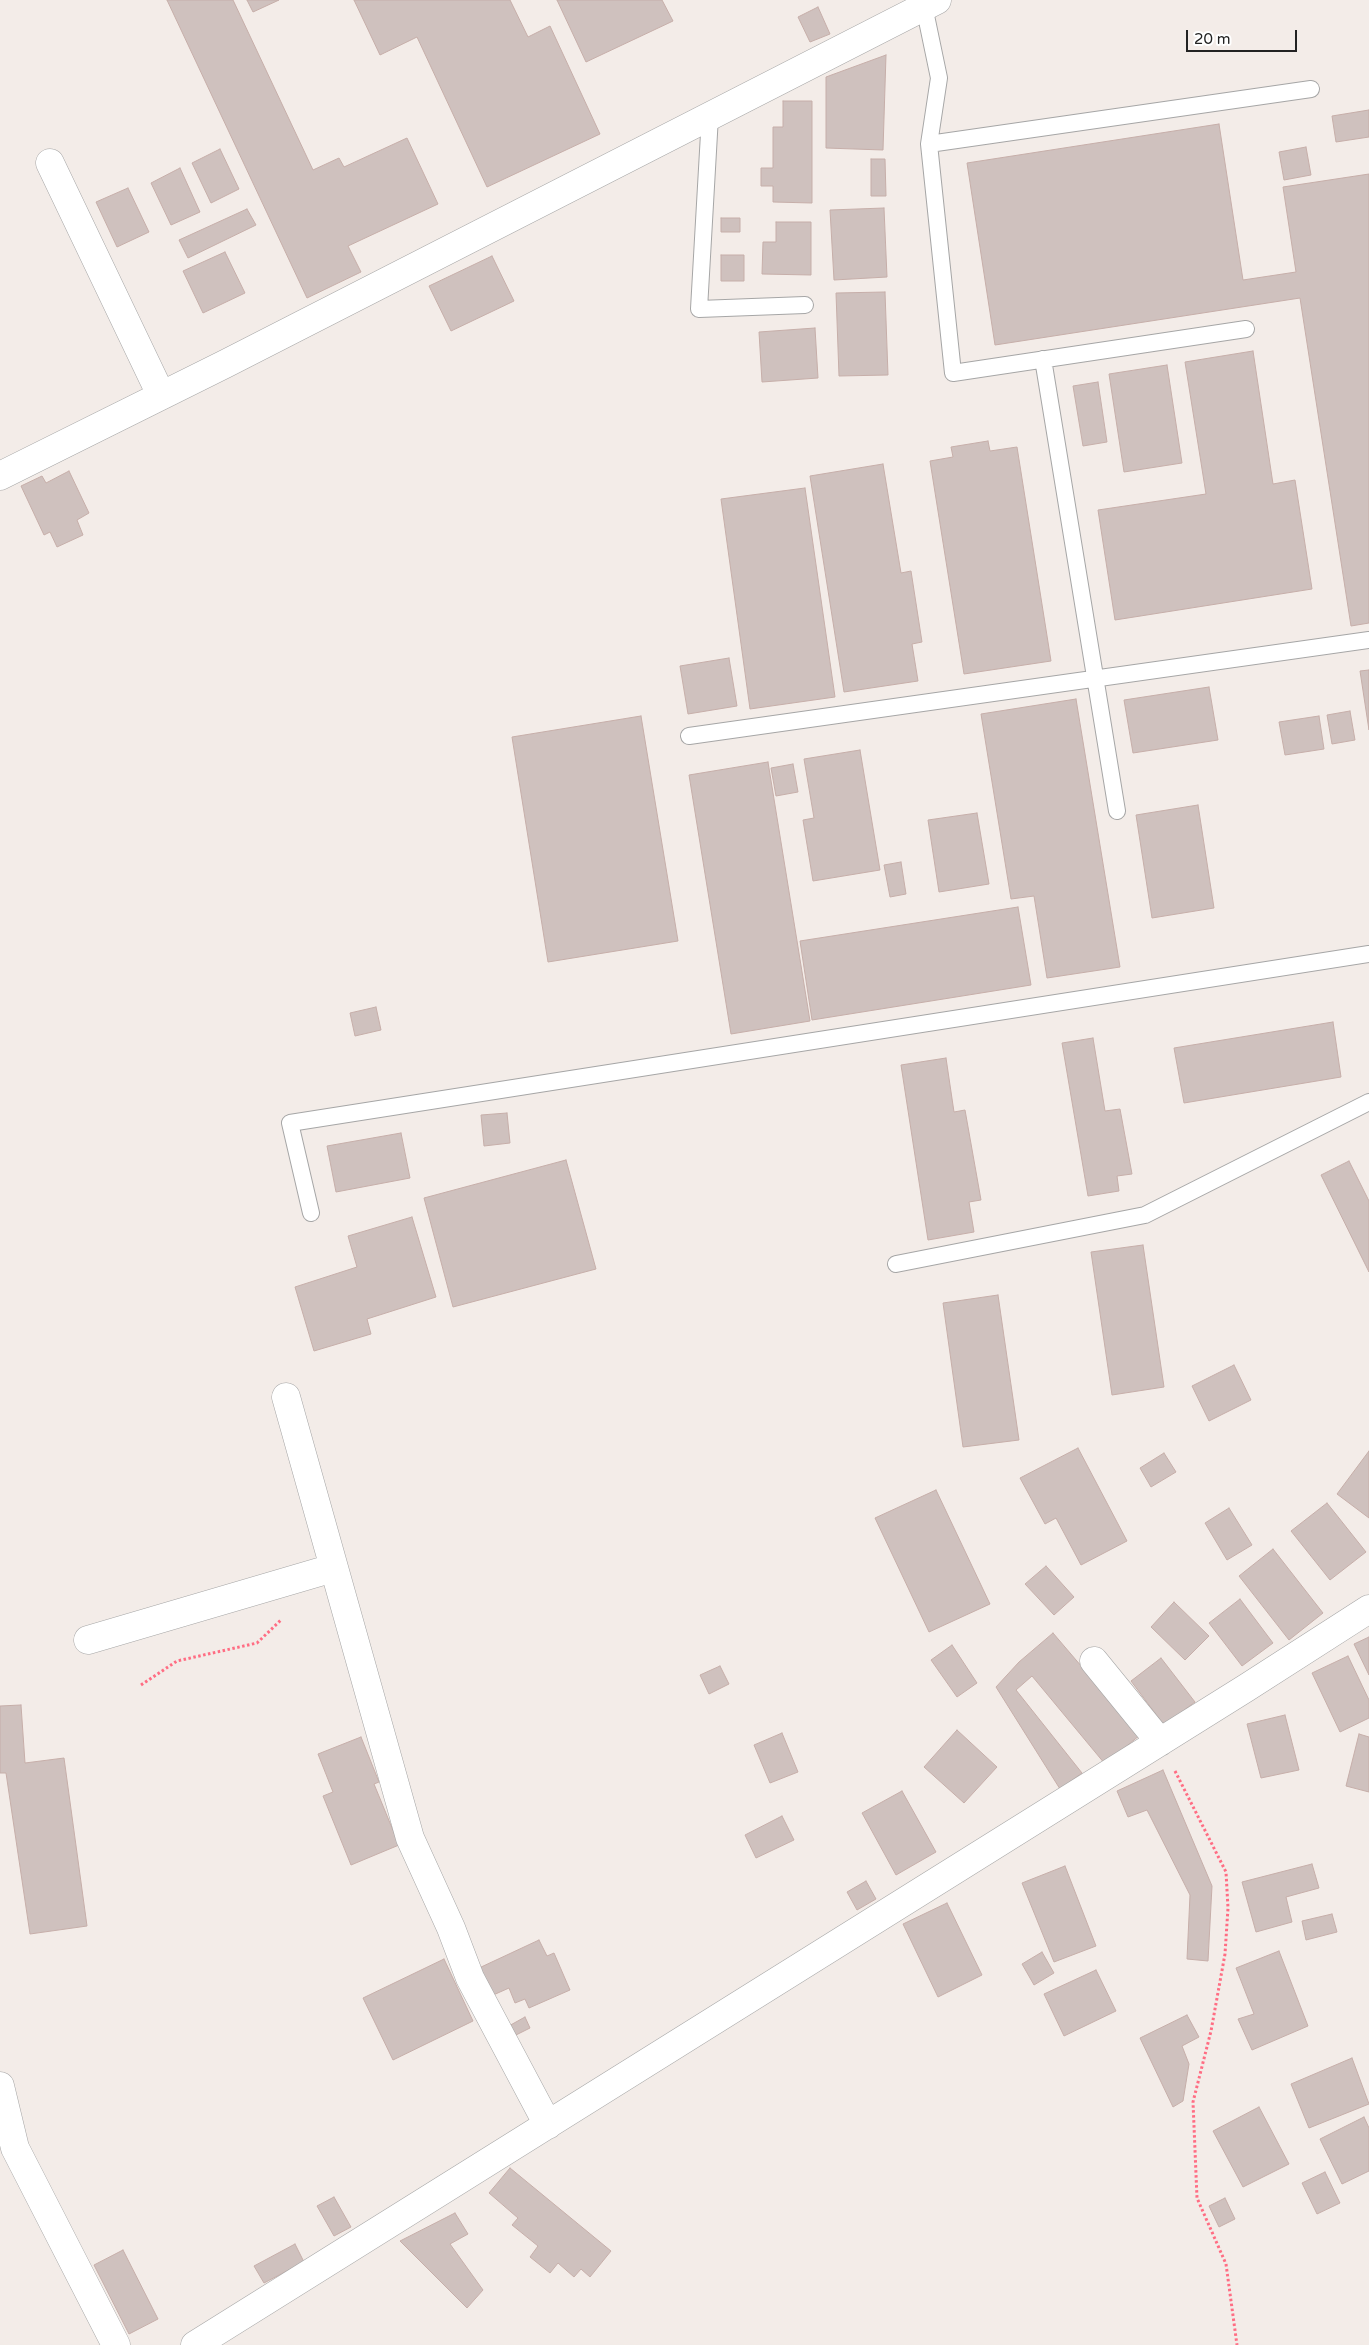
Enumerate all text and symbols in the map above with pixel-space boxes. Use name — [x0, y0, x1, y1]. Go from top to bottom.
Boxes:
scale bar — [1189, 20, 1300, 52]
text: 20 m — [1194, 30, 1231, 48]

